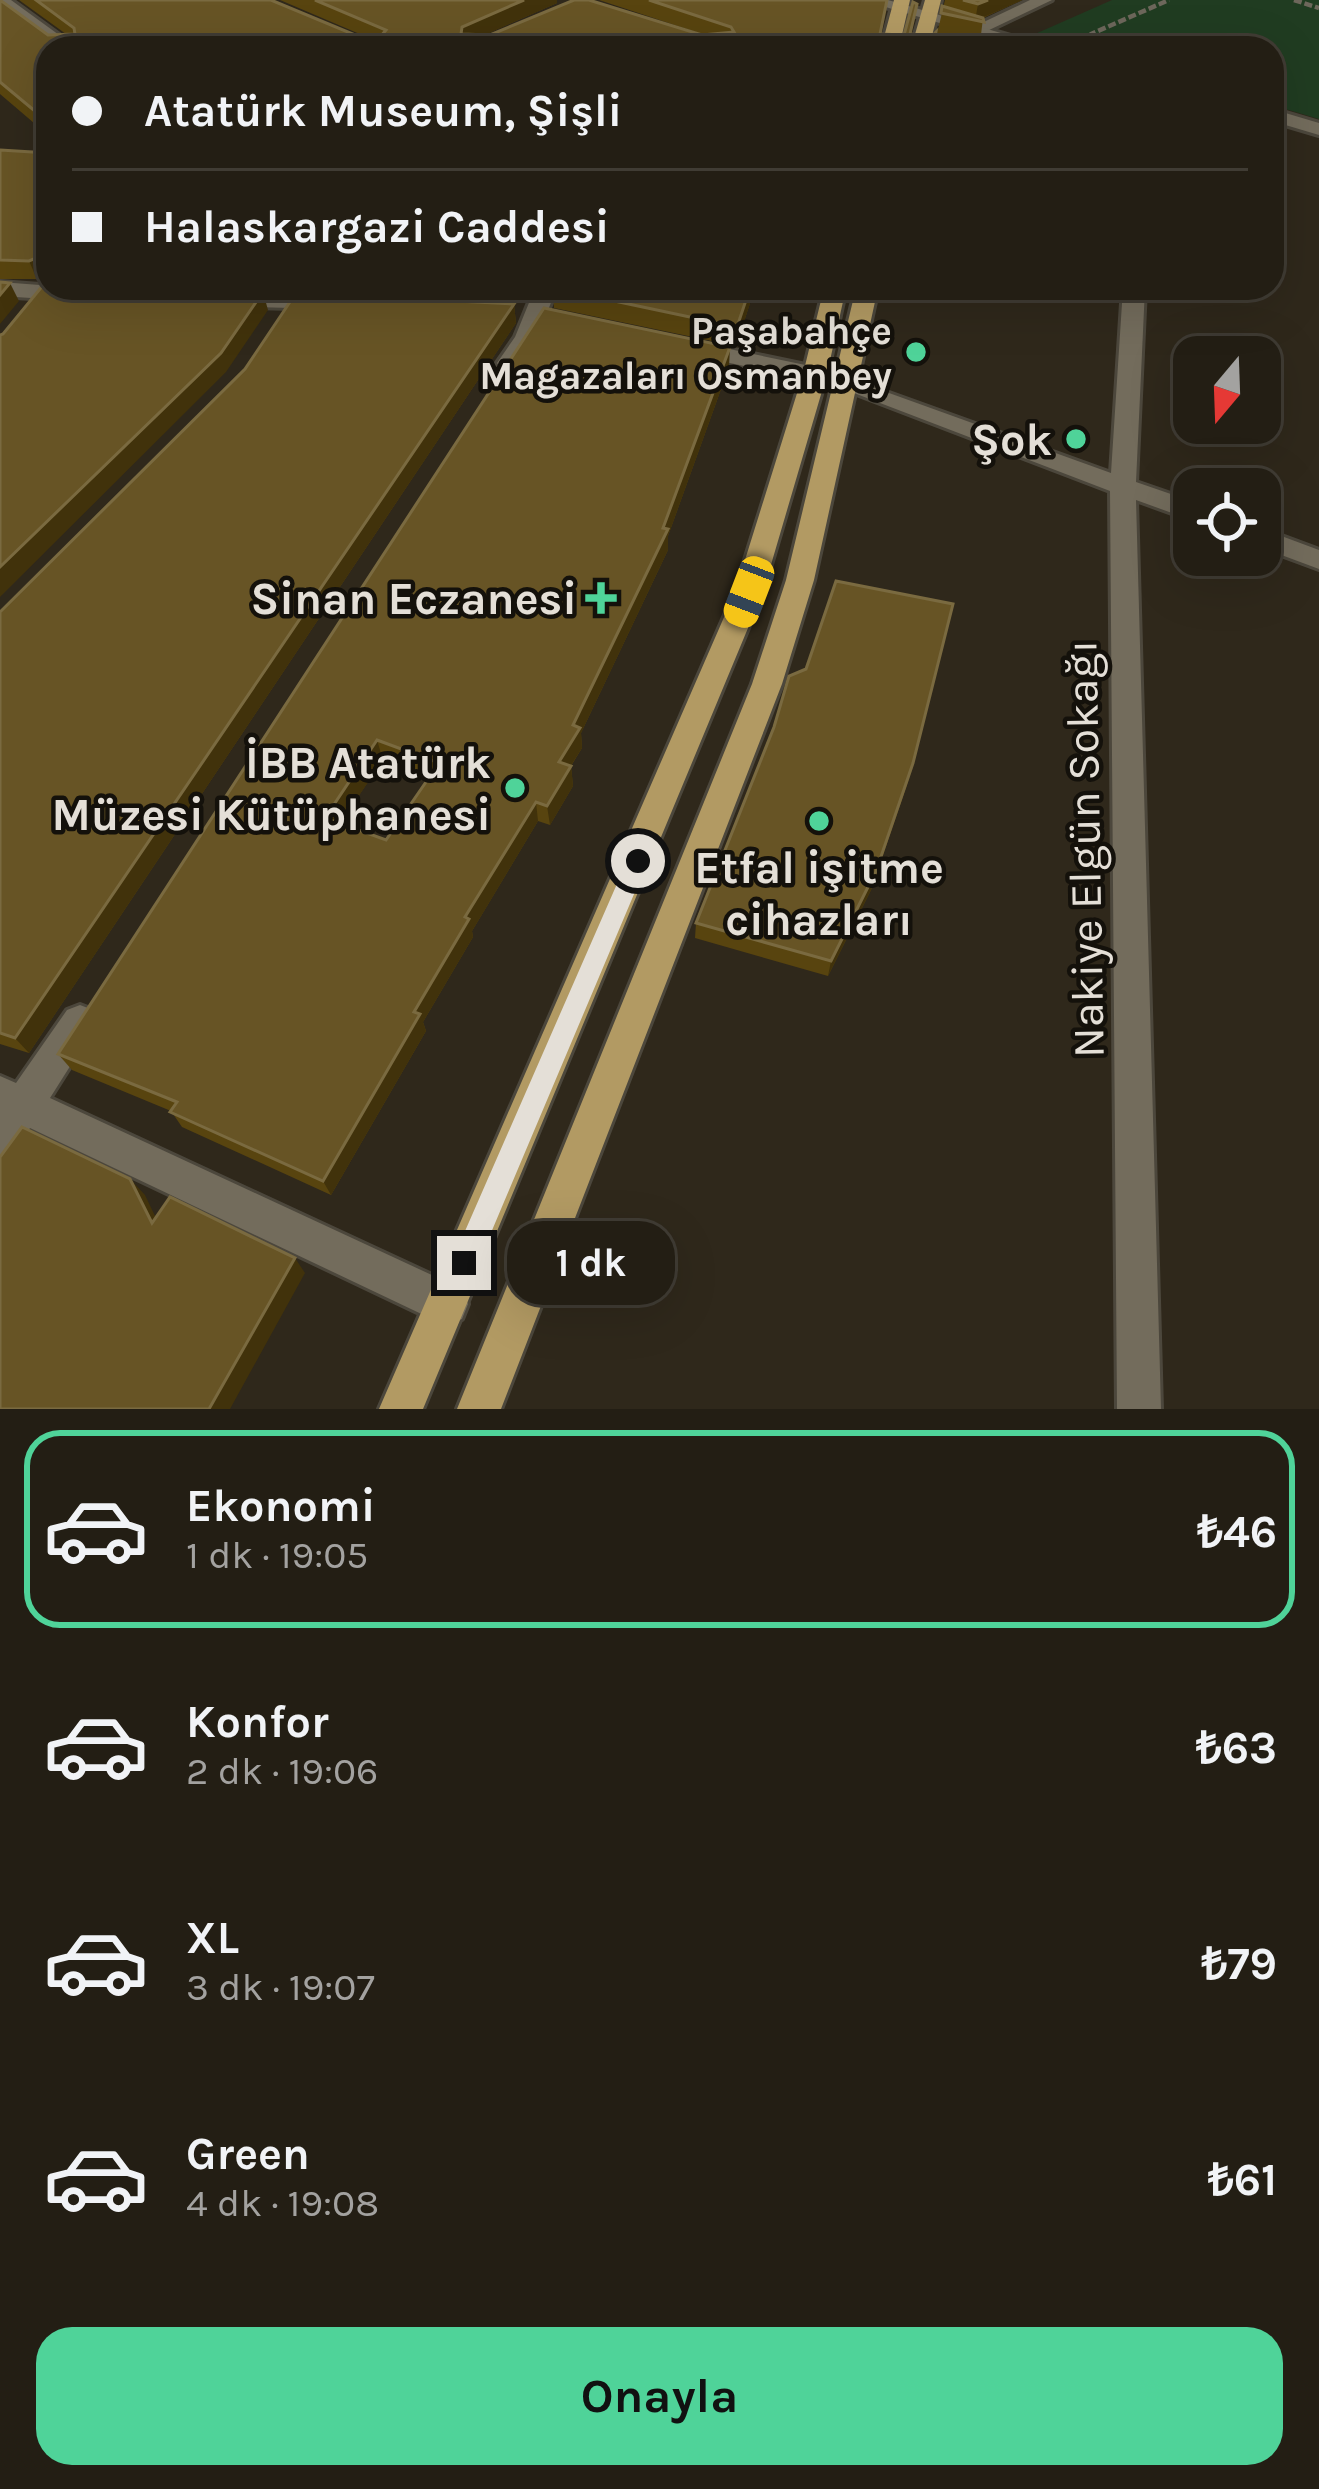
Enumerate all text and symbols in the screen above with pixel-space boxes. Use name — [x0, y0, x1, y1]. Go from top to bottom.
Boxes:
text: Atatürk Museum, Şişli — [144, 85, 622, 137]
text: Halaskargazi Caddesi — [144, 201, 609, 253]
place label: Paşabahçe Magazaları Osmanbey — [479, 308, 892, 399]
north arrow — [1173, 336, 1281, 444]
map controls — [1173, 336, 1281, 576]
marker: Paşabahçe Magazaları Osmanbey — [903, 339, 929, 365]
place label: Şok — [971, 414, 1052, 466]
marker: Şok — [1063, 426, 1089, 452]
button: locate — [1173, 468, 1281, 576]
car — [719, 552, 779, 632]
place label: Sinan Eczanesi — [251, 573, 577, 625]
marker: Sinan Eczanesi — [588, 585, 614, 611]
street label: Nakiye Elgün Sokağı — [1055, 639, 1116, 1058]
place label: İBB Atatürk Müzesi Kütüphanesi — [52, 737, 491, 841]
marker: İBB Atatürk Müzesi Kütüphanesi — [502, 775, 528, 801]
marker: Etfal işitme cihazları — [806, 808, 832, 834]
route start — [611, 834, 665, 888]
place label: Etfal işitme cihazları — [694, 842, 944, 946]
callout: 1 dk — [506, 1221, 674, 1305]
route end — [437, 1236, 491, 1290]
text: 1 dk — [556, 1240, 626, 1286]
icon: car — [42, 1475, 150, 1583]
text: Ekonomi — [186, 1480, 375, 1532]
text: ₺46 — [1197, 1506, 1277, 1558]
text: 1 dk · 19:05 — [186, 1532, 368, 1578]
icon: car — [42, 1691, 150, 1799]
text: Konfor — [186, 1696, 329, 1748]
text: ₺63 — [1196, 1722, 1277, 1774]
text: 2 dk · 19:06 — [186, 1748, 378, 1794]
icon: car — [42, 1907, 150, 2015]
text: XL — [186, 1912, 239, 1964]
text: ₺79 — [1201, 1938, 1277, 1990]
text: 3 dk · 19:07 — [186, 1964, 375, 2010]
icon: car — [42, 2123, 150, 2231]
text: Green — [186, 2128, 310, 2180]
text: ₺61 — [1208, 2154, 1277, 2206]
text: 4 dk · 19:08 — [186, 2180, 379, 2226]
button: Onayla — [36, 2327, 1283, 2465]

